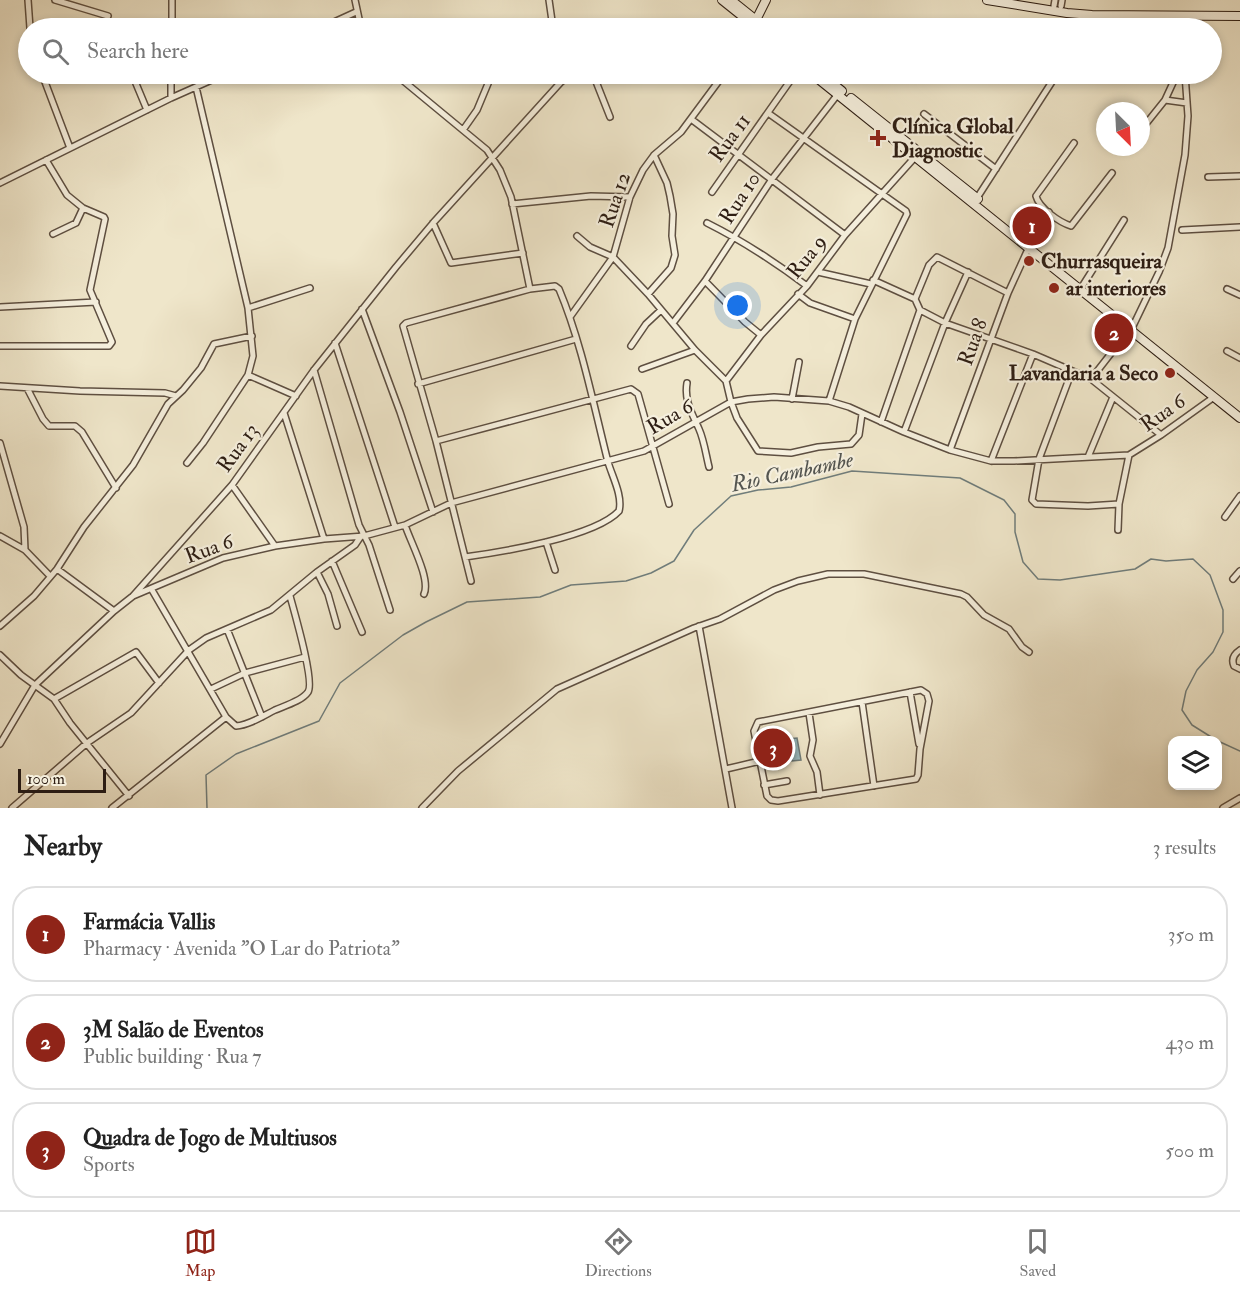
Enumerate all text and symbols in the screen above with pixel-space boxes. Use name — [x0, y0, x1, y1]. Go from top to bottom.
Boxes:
search box — [18, 18, 1222, 84]
icon: search — [39, 35, 72, 68]
text: Search here — [87, 37, 189, 65]
north arrow — [1096, 102, 1150, 156]
street label: Rua 11 — [703, 108, 757, 168]
place label: Clínica Global Diagnostic — [892, 113, 1014, 164]
marker: Clínica Global Diagnostic — [869, 129, 887, 147]
street label: Rua 10 — [713, 167, 767, 229]
street label: Rua 12 — [593, 169, 637, 231]
pin: 1 — [1012, 204, 1052, 248]
street label: Rua 9 — [781, 229, 833, 285]
place label: Churrasqueira — [1041, 248, 1164, 275]
marker: Churrasqueira — [1022, 254, 1036, 268]
place label: ar interiores — [1066, 275, 1166, 302]
marker: ar interiores — [1047, 281, 1061, 295]
your location — [723, 291, 752, 320]
pin: 2 — [1094, 310, 1134, 356]
street label: Rua 8 — [952, 314, 994, 369]
place label: Lavandaria a Seco — [1009, 360, 1158, 387]
marker: Lavandaria a Seco — [1163, 366, 1177, 380]
street label: Rua 6 — [1135, 387, 1192, 438]
street label: Rua 6 — [642, 392, 699, 441]
street label: Rua 13 — [211, 418, 265, 478]
water label: Rio Cambambe — [727, 445, 856, 499]
street label: Rua 6 — [181, 527, 238, 570]
pin: 3 — [754, 726, 792, 771]
map controls — [1168, 736, 1222, 790]
button: layers — [1168, 736, 1222, 790]
scale bar — [18, 766, 106, 794]
text: 100 m — [27, 769, 65, 789]
text: Nearby — [24, 831, 102, 863]
text: 3 results — [1153, 835, 1216, 860]
text: Farmácia Vallis — [83, 908, 215, 936]
text: 1 — [42, 922, 49, 947]
text: 350 m — [1168, 922, 1214, 947]
text: Pharmacy · Avenida "O Lar do Patriota" — [83, 936, 400, 961]
text: 3M Salão de Eventos — [83, 1016, 263, 1044]
text: 2 — [40, 1030, 51, 1055]
text: 430 m — [1166, 1030, 1214, 1055]
text: Public building · Rua 7 — [83, 1044, 262, 1069]
text: Quadra de Jogo de Multiusos — [83, 1124, 337, 1152]
text: 3 — [42, 1138, 49, 1163]
text: 500 m — [1165, 1138, 1214, 1163]
text: Sports — [83, 1152, 135, 1177]
tab: Map — [184, 1225, 217, 1281]
tab: Directions — [585, 1225, 652, 1281]
tab: Saved — [1020, 1225, 1056, 1281]

